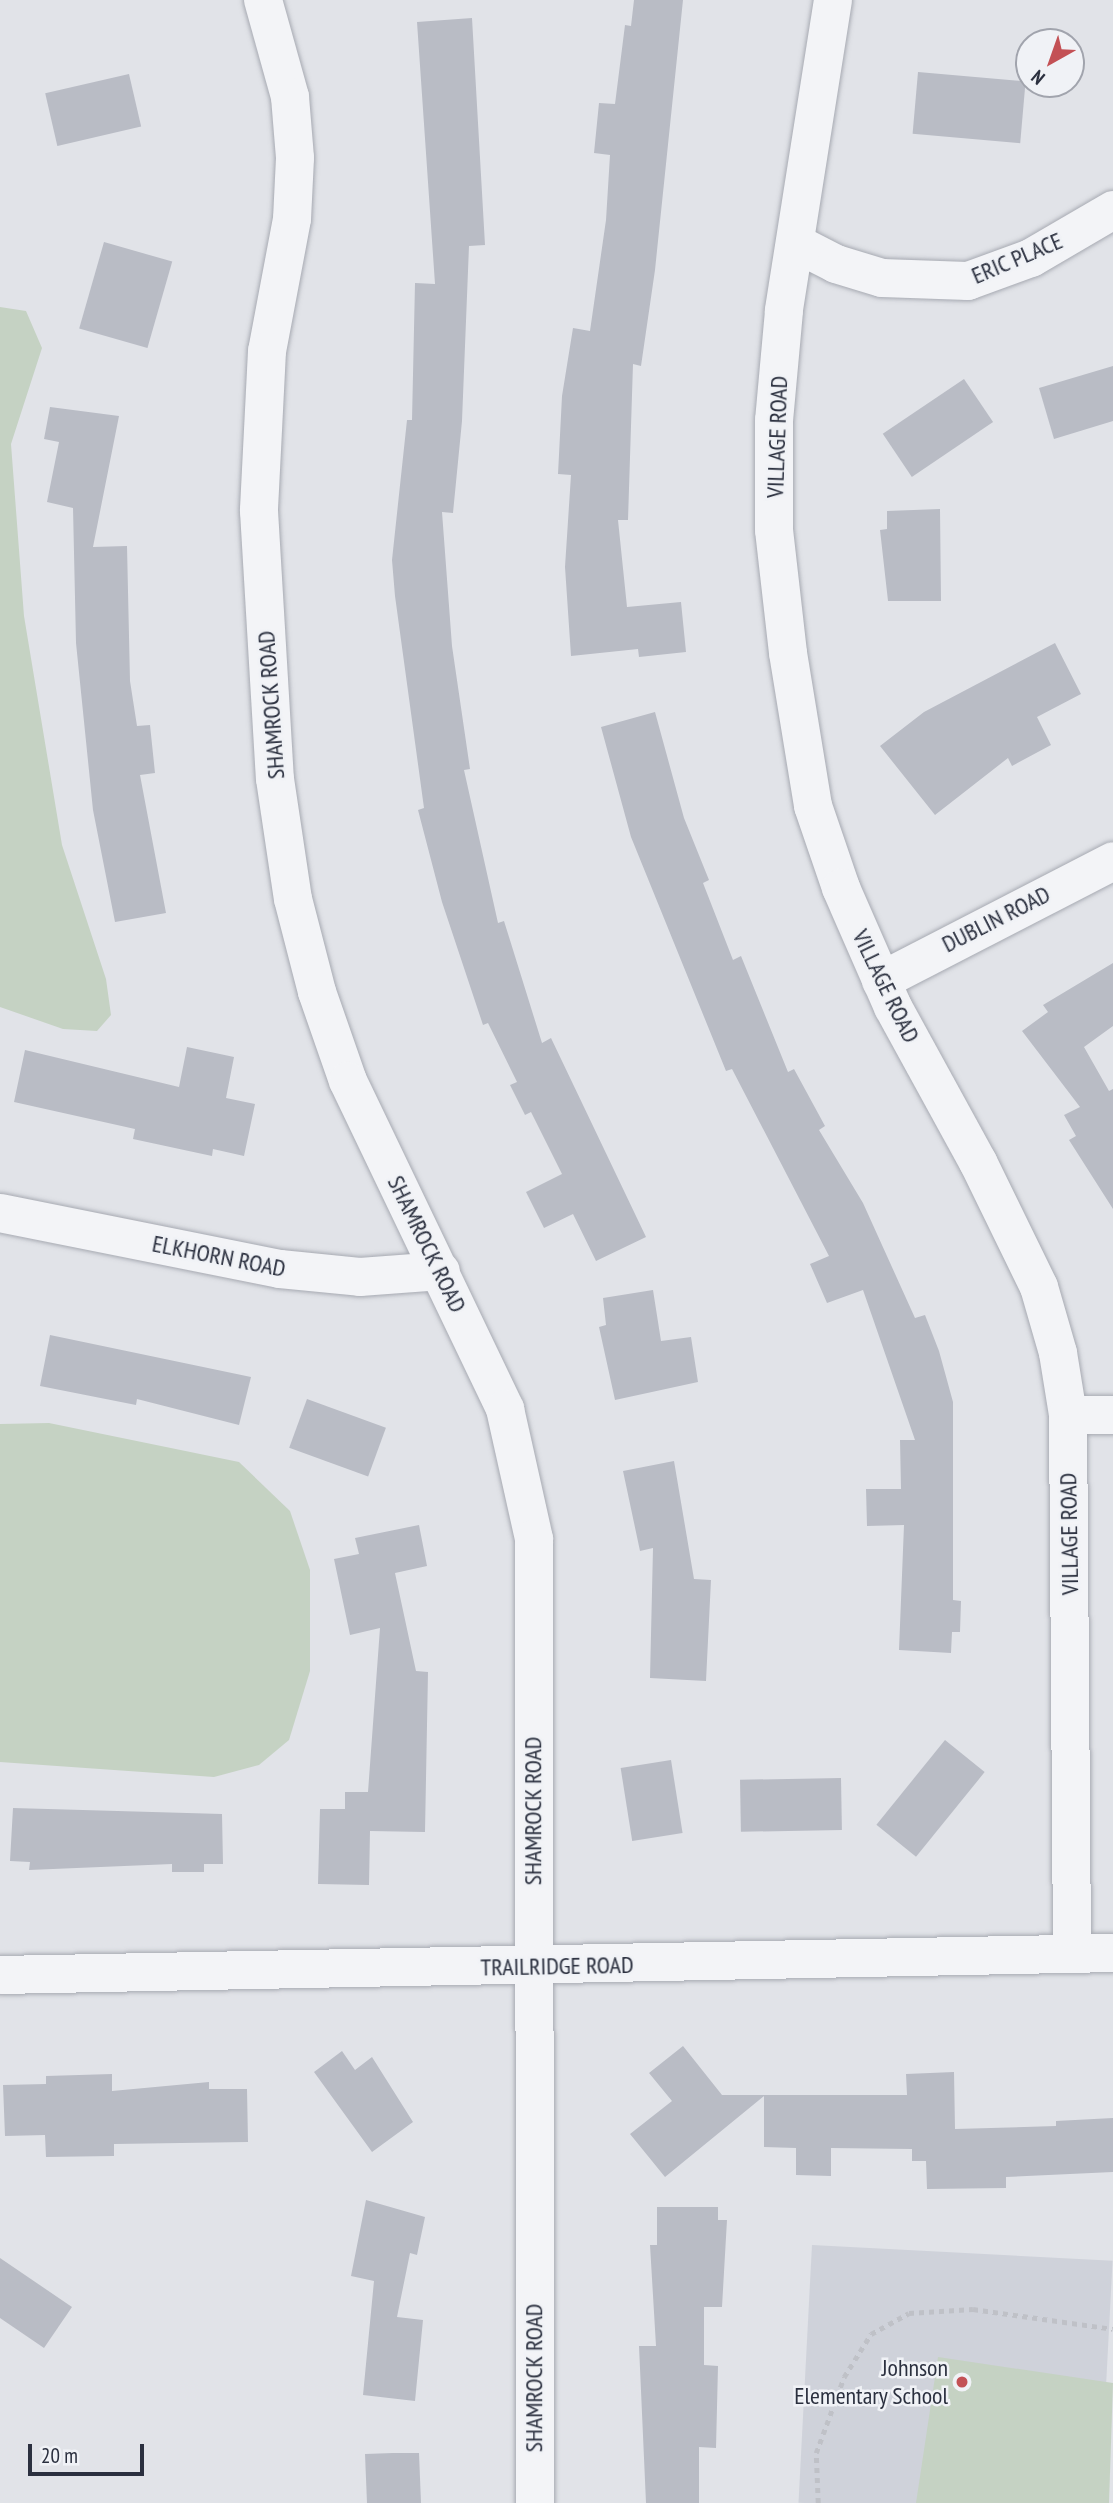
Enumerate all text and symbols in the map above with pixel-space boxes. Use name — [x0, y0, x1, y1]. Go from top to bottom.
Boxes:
north arrow — [1015, 28, 1085, 98]
text: N — [1026, 65, 1049, 90]
street label: ERIC PLACE — [967, 226, 1067, 290]
street label: VILLAGE ROAD — [760, 375, 794, 499]
street label: SHAMROCK ROAD — [251, 630, 291, 780]
street label: DUBLIN ROAD — [937, 880, 1055, 958]
street label: VILLAGE ROAD — [846, 925, 926, 1047]
street label: SHAMROCK ROAD — [381, 1171, 473, 1317]
street label: ELKHORN ROAD — [150, 1229, 288, 1283]
street label: VILLAGE ROAD — [1054, 1473, 1084, 1595]
street label: SHAMROCK ROAD — [519, 1736, 547, 1886]
street label: TRAILRIDGE ROAD — [480, 1950, 634, 1982]
street label: SHAMROCK ROAD — [520, 2303, 548, 2453]
place label: Johnson Elementary School — [794, 2354, 948, 2410]
marker: Johnson Elementary School — [954, 2374, 970, 2390]
scale bar — [32, 2430, 147, 2474]
text: 20 m — [41, 2442, 78, 2469]

